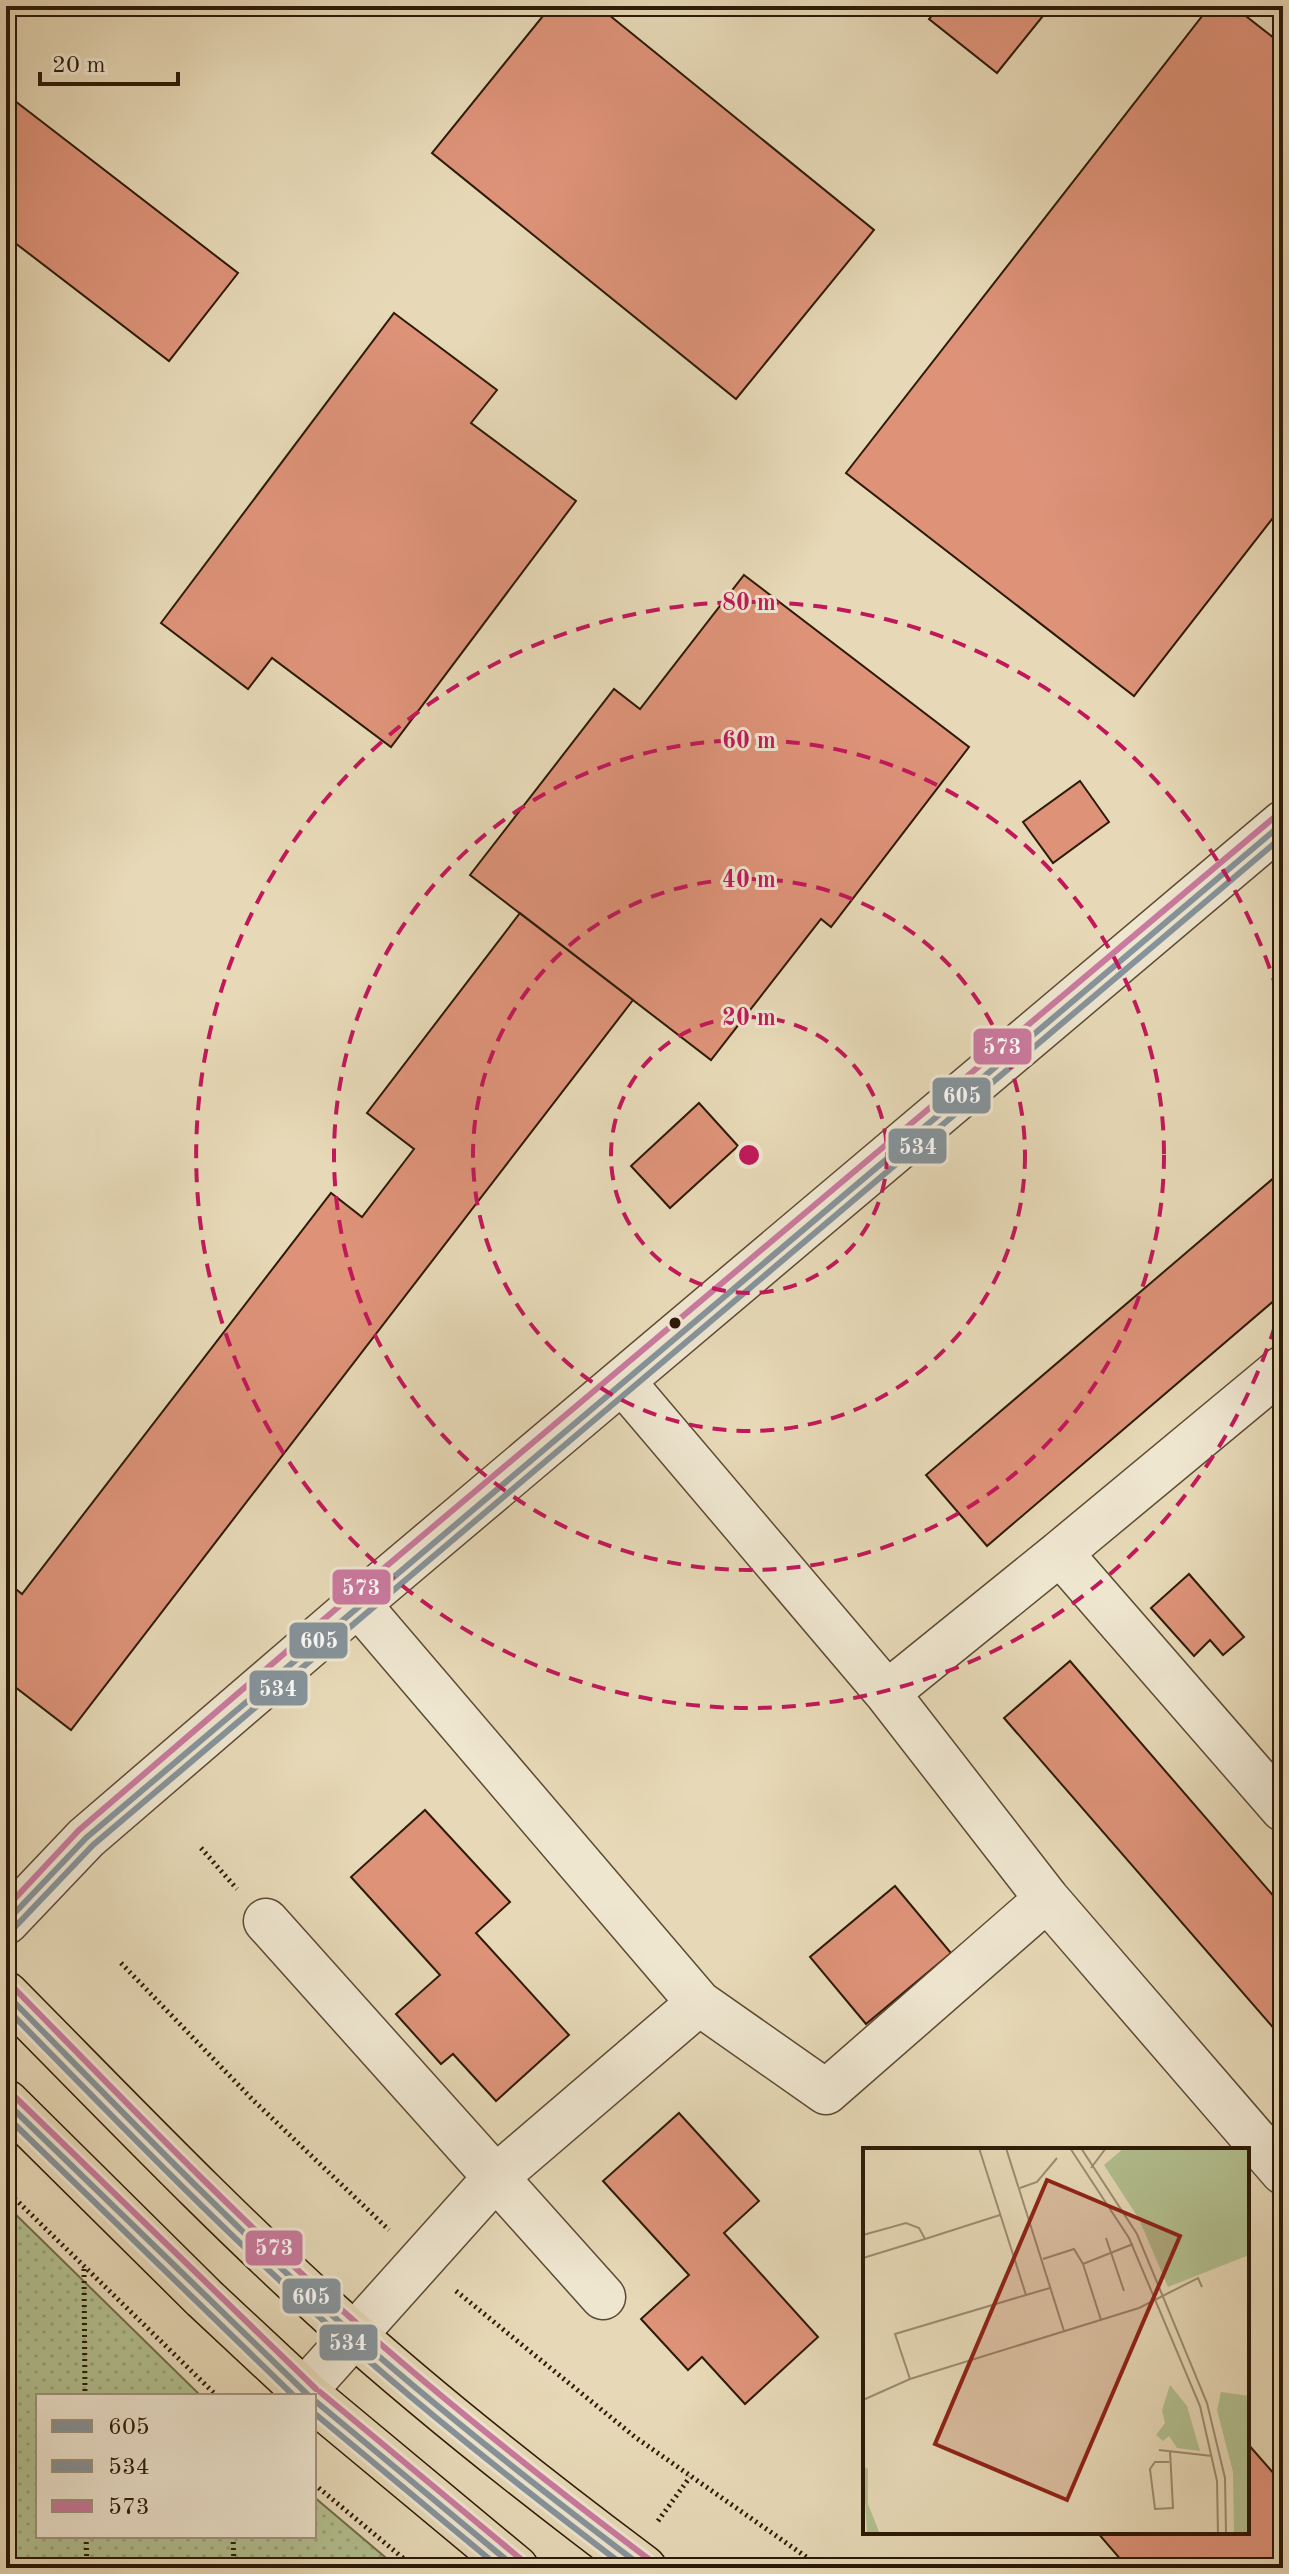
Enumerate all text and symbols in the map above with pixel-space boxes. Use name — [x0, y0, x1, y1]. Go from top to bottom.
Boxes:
scale bar — [40, 36, 178, 86]
text: 20 m — [52, 54, 106, 78]
text: 80 m — [722, 592, 776, 616]
text: 60 m — [722, 730, 776, 754]
text: 40 m — [722, 869, 776, 893]
text: 20 m — [722, 1007, 776, 1031]
line badge: 573 — [972, 1027, 1033, 1066]
text: 573 — [983, 1037, 1021, 1059]
line badge: 605 — [931, 1076, 992, 1115]
text: 605 — [943, 1086, 981, 1108]
line badge: 534 — [887, 1127, 948, 1165]
text: 534 — [899, 1137, 937, 1159]
centre of rings — [735, 1141, 763, 1169]
unlabelled marker — [667, 1315, 683, 1331]
line badge: 573 — [331, 1568, 392, 1606]
text: 573 — [342, 1578, 380, 1600]
line badge: 605 — [288, 1621, 349, 1660]
text: 605 — [300, 1631, 338, 1653]
line badge: 534 — [248, 1669, 309, 1707]
text: 534 — [259, 1679, 297, 1701]
inset map — [863, 2148, 1249, 2534]
line badge: 573 — [244, 2229, 304, 2267]
text: 573 — [255, 2238, 293, 2260]
line badge: 605 — [281, 2277, 342, 2315]
text: 605 — [292, 2287, 330, 2309]
line badge: 534 — [318, 2323, 379, 2362]
text: 534 — [329, 2333, 367, 2355]
legend — [36, 2394, 316, 2538]
text: 605 — [108, 2416, 150, 2440]
text: 534 — [108, 2456, 150, 2480]
text: 573 — [108, 2496, 150, 2520]

